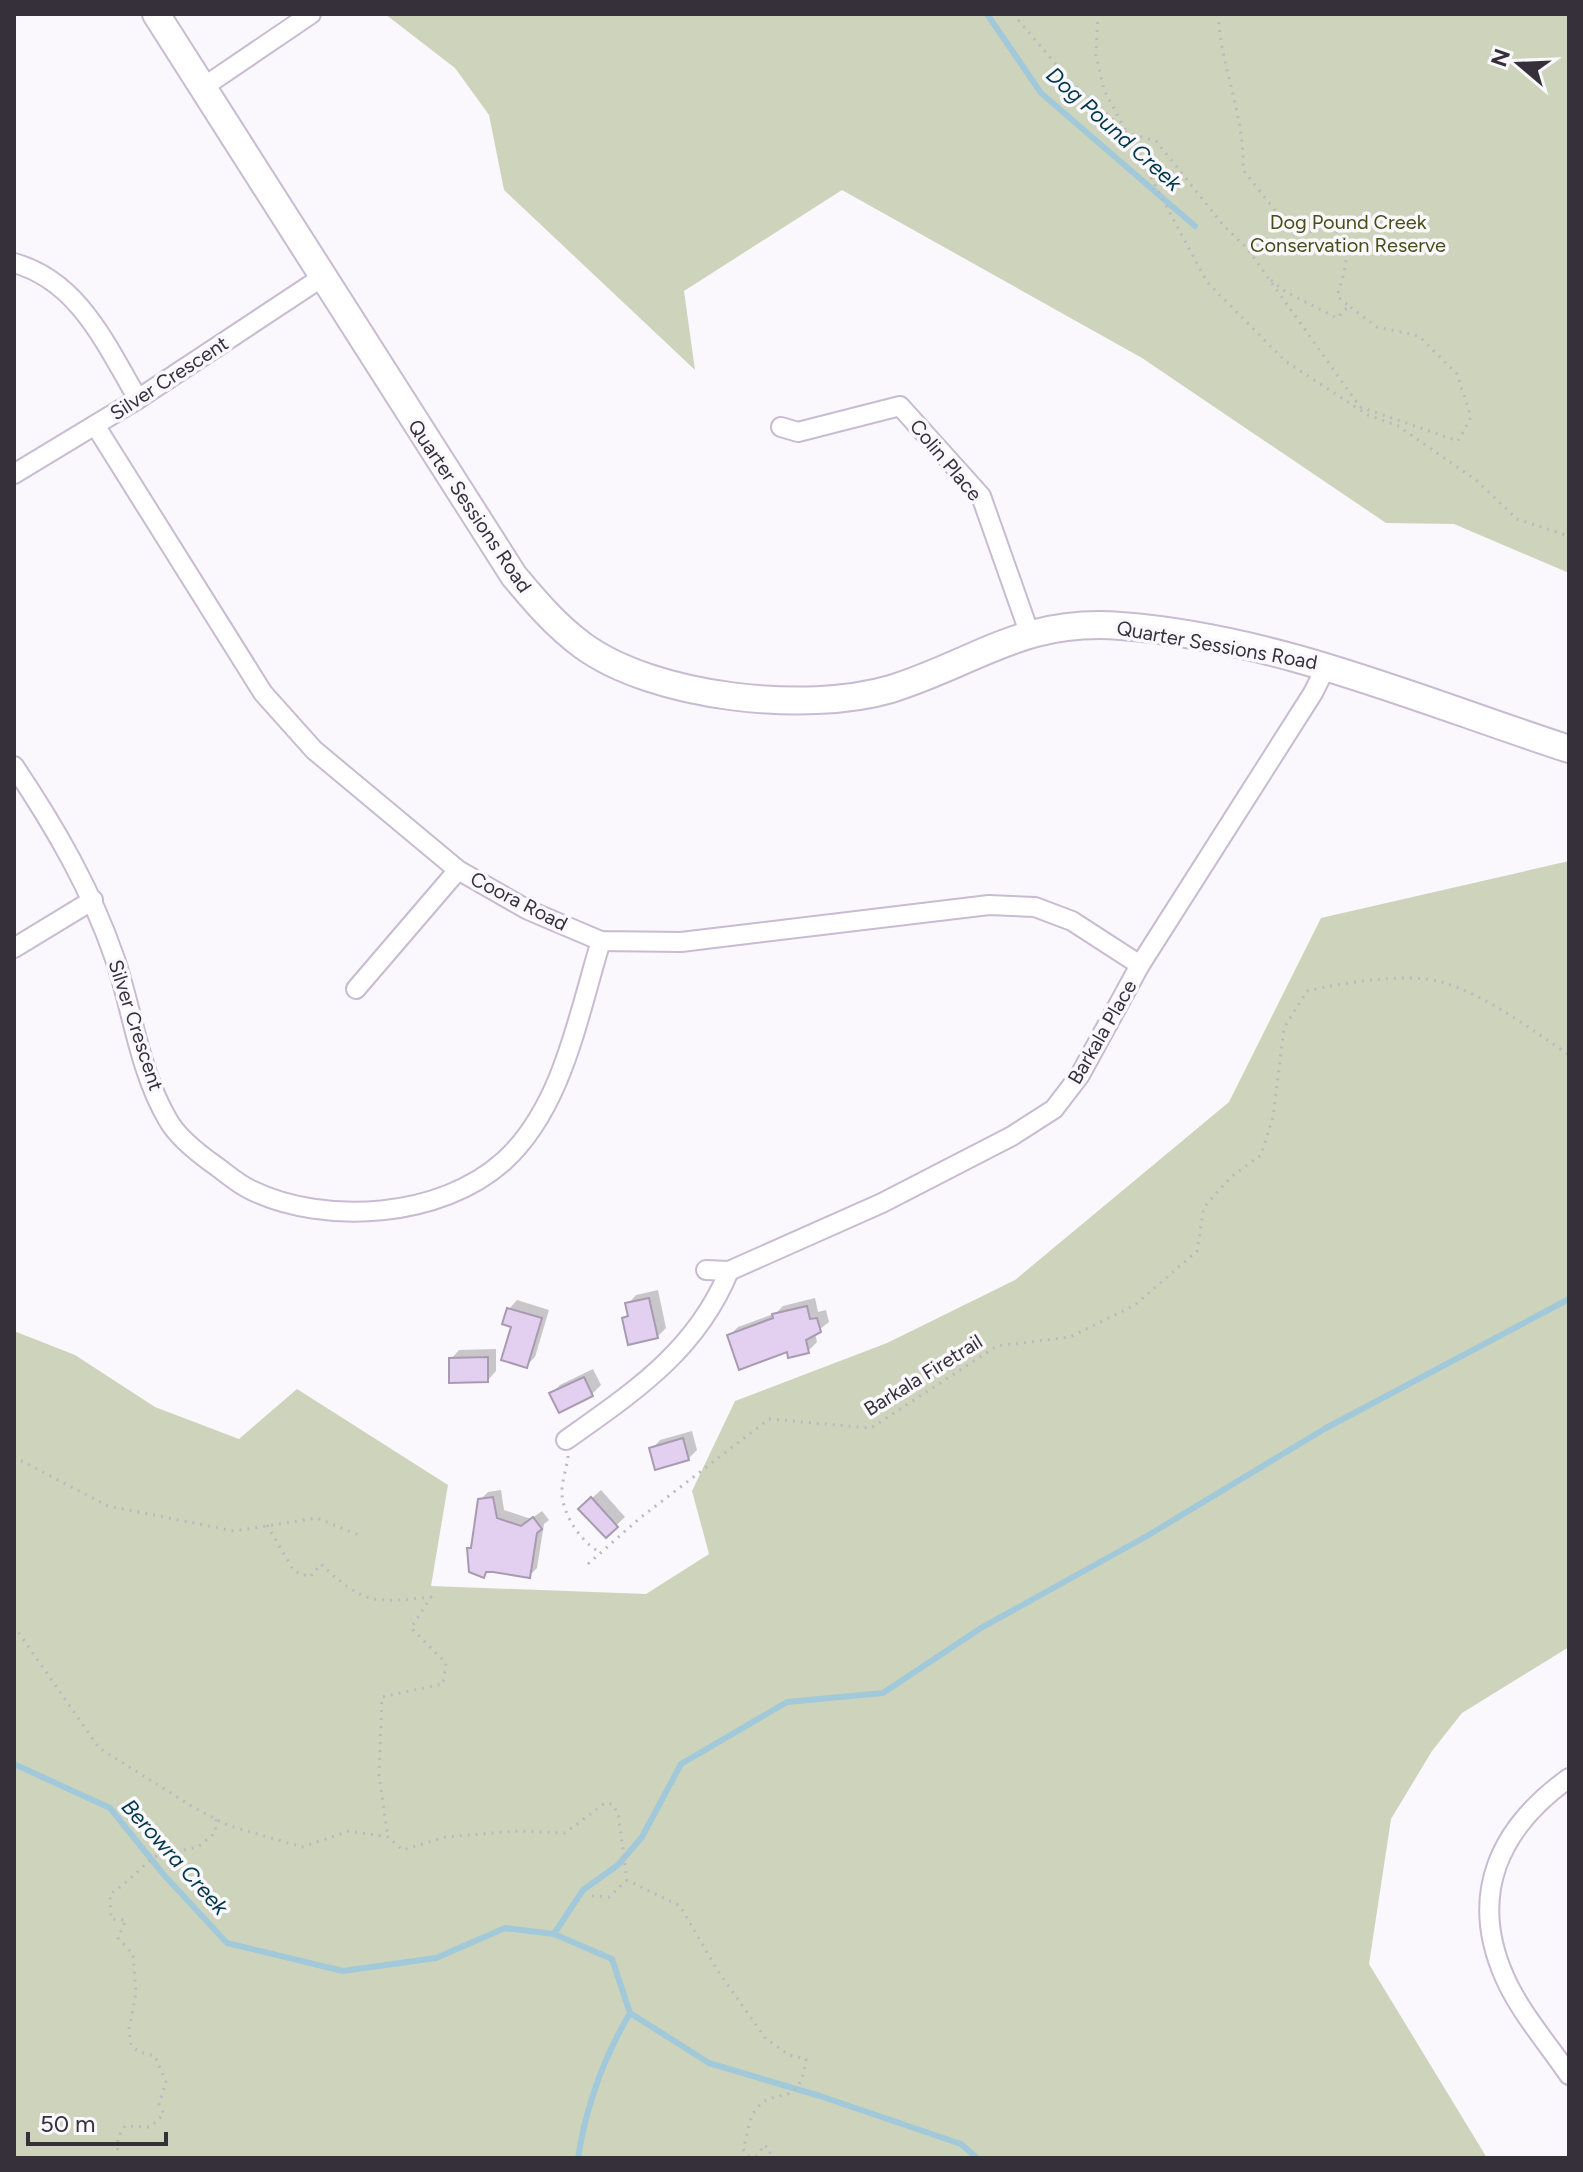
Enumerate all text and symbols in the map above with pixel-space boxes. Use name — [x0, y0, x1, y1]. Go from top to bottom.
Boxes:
north arrow — [1479, 24, 1559, 104]
text: N — [1485, 45, 1516, 70]
water label: Dog Pound Creek — [1041, 61, 1188, 198]
park label: Dog Pound Creek Conservation Reserve — [1250, 210, 1446, 257]
street label: Silver Crescent — [105, 331, 233, 425]
street label: Colin Place — [905, 414, 987, 506]
street label: Quarter Sessions Road — [403, 415, 537, 597]
street label: Quarter Sessions Road — [1115, 616, 1319, 674]
street label: Coora Road — [467, 866, 571, 936]
street label: Silver Crescent — [104, 957, 168, 1093]
street label: Barkala Place — [1063, 976, 1142, 1088]
street label: Barkala Firetrail — [859, 1329, 987, 1421]
water label: Berowra Creek — [116, 1793, 235, 1922]
scale bar — [28, 2096, 166, 2146]
text: 50 m — [40, 2109, 96, 2138]

